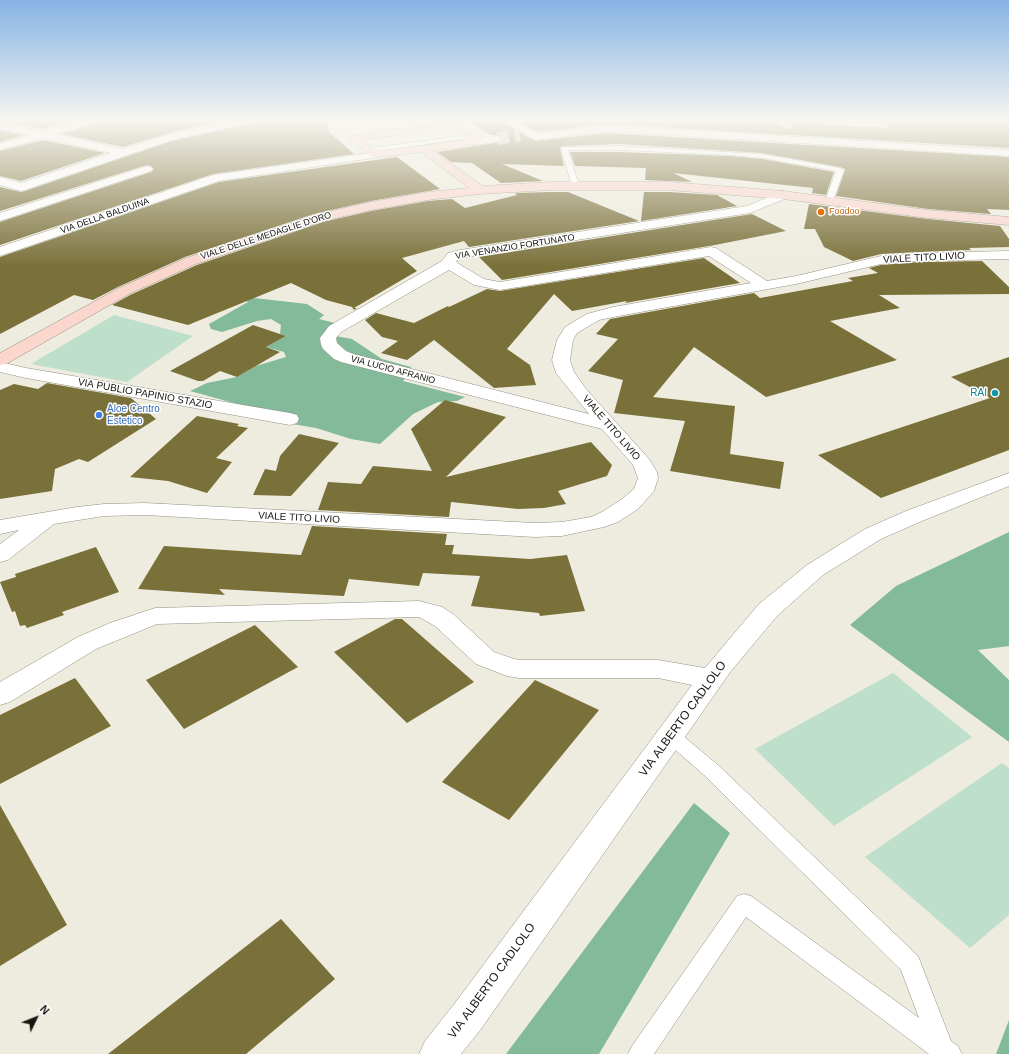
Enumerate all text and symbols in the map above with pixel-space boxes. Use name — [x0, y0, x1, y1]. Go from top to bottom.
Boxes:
street label: VIA DELLA BALDUINA — [59, 196, 151, 236]
marker: Foodoo — [816, 207, 826, 217]
place label: Foodoo — [829, 207, 860, 217]
street label: VIALE DELLE MEDAGLIE D'ORO — [199, 210, 333, 262]
street label: VIA VENANZIO FORTUNATO — [455, 232, 575, 262]
street label: VIALE TITO LIVIO — [883, 250, 965, 266]
street label: VIA LUCIO AFRANIO — [350, 354, 436, 386]
street label: VIA PUBLIO PAPINIO STAZIO — [77, 376, 213, 412]
place label: RAI — [970, 387, 987, 399]
marker: RAI — [990, 388, 1000, 398]
street label: VIALE TITO LIVIO — [580, 393, 642, 463]
place label: Aloe Centro Estetico — [107, 403, 160, 426]
marker: Aloe Centro Estetico — [94, 410, 104, 420]
street label: VIALE TITO LIVIO — [258, 510, 340, 526]
street label: VIA ALBERTO CADLOLO — [636, 659, 730, 779]
street label: VIA ALBERTO CADLOLO — [445, 921, 539, 1041]
north arrow — [16, 998, 56, 1038]
text: N — [38, 1003, 52, 1017]

